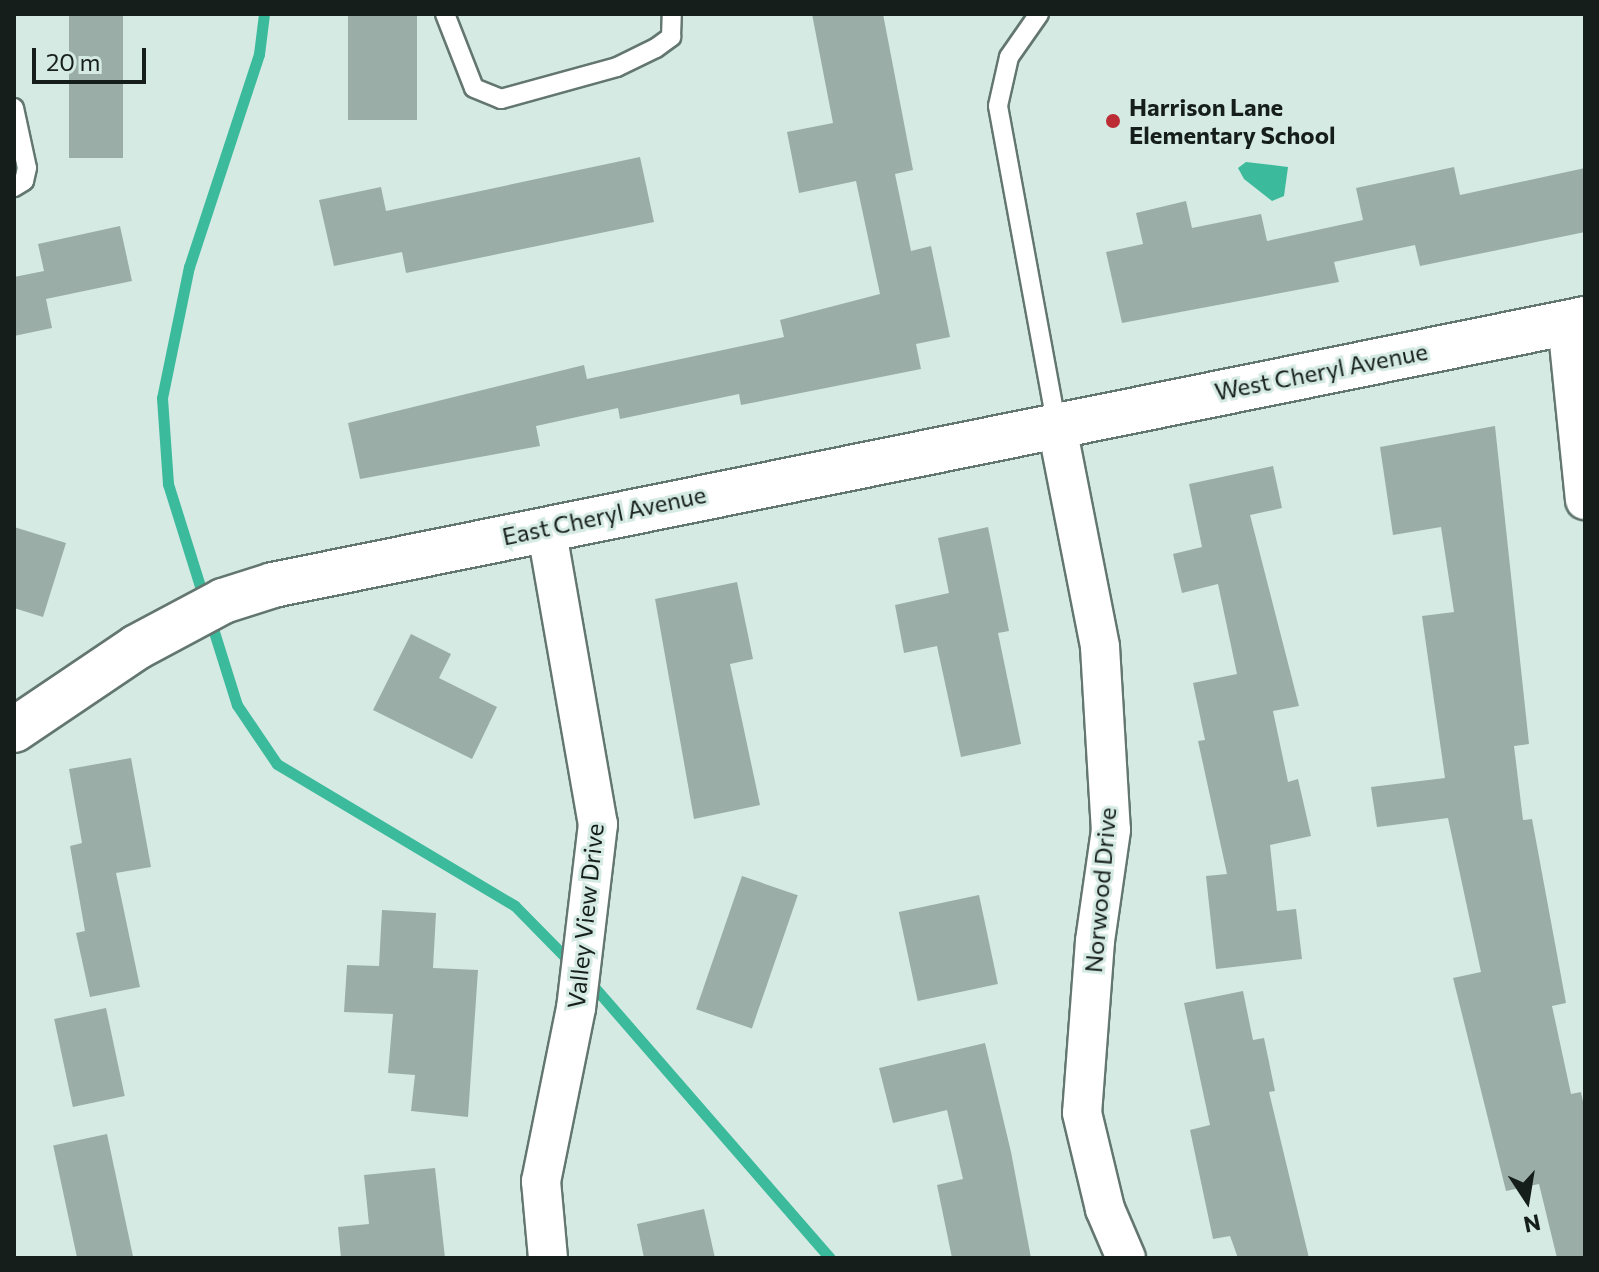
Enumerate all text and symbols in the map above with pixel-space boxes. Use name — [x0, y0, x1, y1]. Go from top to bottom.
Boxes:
scale bar — [36, 32, 150, 82]
text: 20 m — [46, 47, 100, 76]
place label: Harrison Lane Elementary School — [1129, 93, 1336, 149]
marker: Harrison Lane Elementary School — [1104, 112, 1122, 130]
street label: West Cheryl Avenue — [1212, 336, 1430, 406]
street label: East Cheryl Avenue — [499, 479, 709, 551]
street label: Norwood Drive — [1078, 806, 1122, 974]
street label: Valley View Drive — [561, 822, 609, 1010]
north arrow — [1487, 1160, 1567, 1240]
text: N — [1521, 1209, 1543, 1239]

